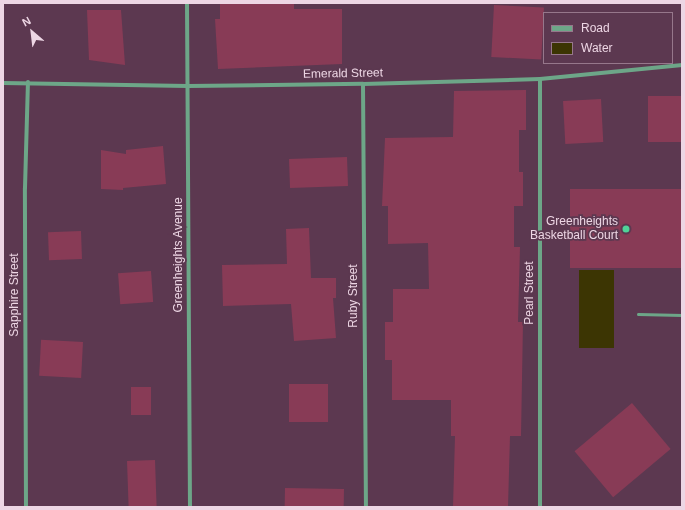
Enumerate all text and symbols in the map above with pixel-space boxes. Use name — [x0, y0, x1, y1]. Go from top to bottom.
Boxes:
north arrow — [12, 12, 52, 52]
legend — [543, 12, 673, 64]
text: N — [20, 14, 33, 29]
text: Road — [581, 21, 610, 35]
text: Water — [581, 41, 613, 55]
street label: Emerald Street — [303, 66, 383, 82]
street label: Greenheights Avenue — [172, 197, 186, 313]
place label: Greenheights Basketball Court — [530, 215, 618, 243]
marker: Greenheights Basketball Court — [621, 224, 631, 234]
street label: Sapphire Street — [8, 253, 22, 337]
street label: Pearl Street — [523, 261, 537, 325]
street label: Ruby Street — [347, 264, 361, 328]

